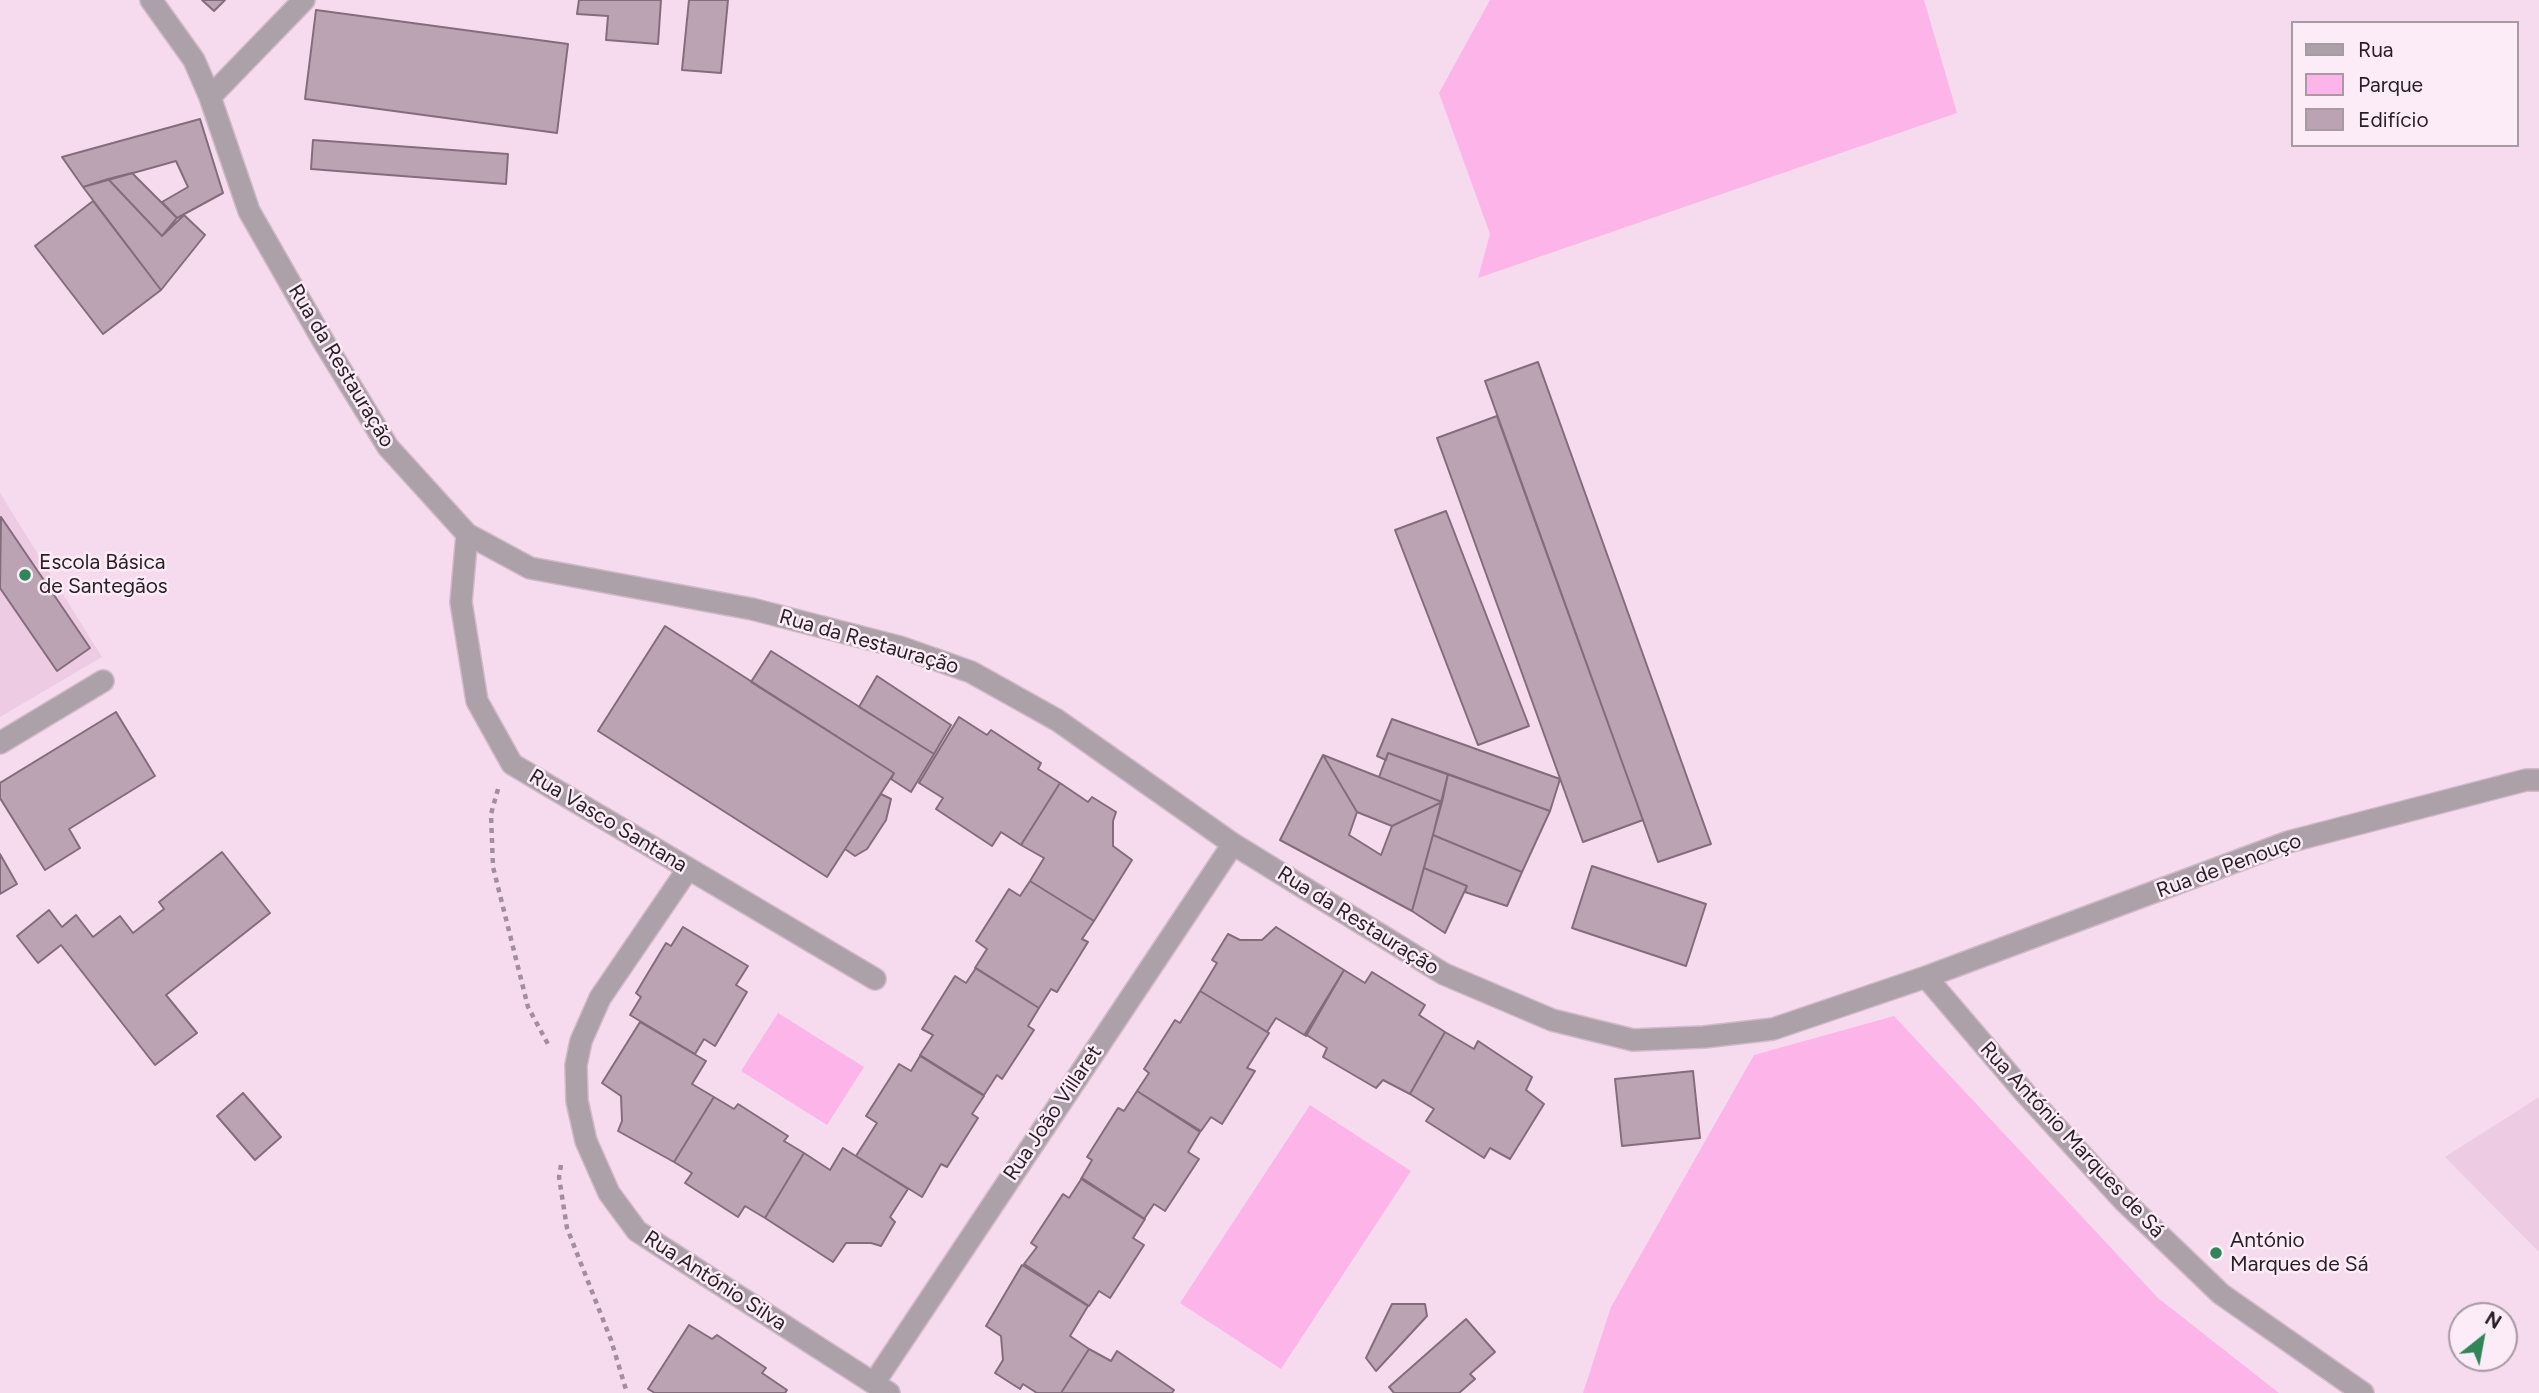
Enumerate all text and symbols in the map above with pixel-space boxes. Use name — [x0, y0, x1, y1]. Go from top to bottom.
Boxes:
legend — [2290, 21, 2518, 147]
text: Rua — [2358, 37, 2394, 62]
text: Parque — [2358, 72, 2423, 97]
text: Edifício — [2358, 107, 2429, 132]
street label: Rua da Restauração — [282, 280, 400, 452]
place label: Escola Básica de Santegãos — [39, 550, 168, 600]
marker: Escola Básica de Santegãos — [17, 567, 33, 583]
street label: Rua da Restauração — [776, 604, 962, 680]
street label: Rua Vasco Santana — [524, 764, 692, 878]
street label: Rua de Penouço — [2153, 828, 2305, 904]
street label: Rua da Restauração — [1273, 861, 1443, 981]
street label: Rua António Marques de Sá — [1974, 1037, 2170, 1243]
street label: Rua João Villaret — [998, 1041, 1108, 1185]
street label: Rua António Silva — [639, 1226, 791, 1336]
place label: António Marques de Sá — [2230, 1228, 2368, 1278]
marker: António Marques de Sá — [2208, 1245, 2224, 1261]
north arrow — [2448, 1302, 2518, 1372]
text: N — [2481, 1307, 2505, 1334]

